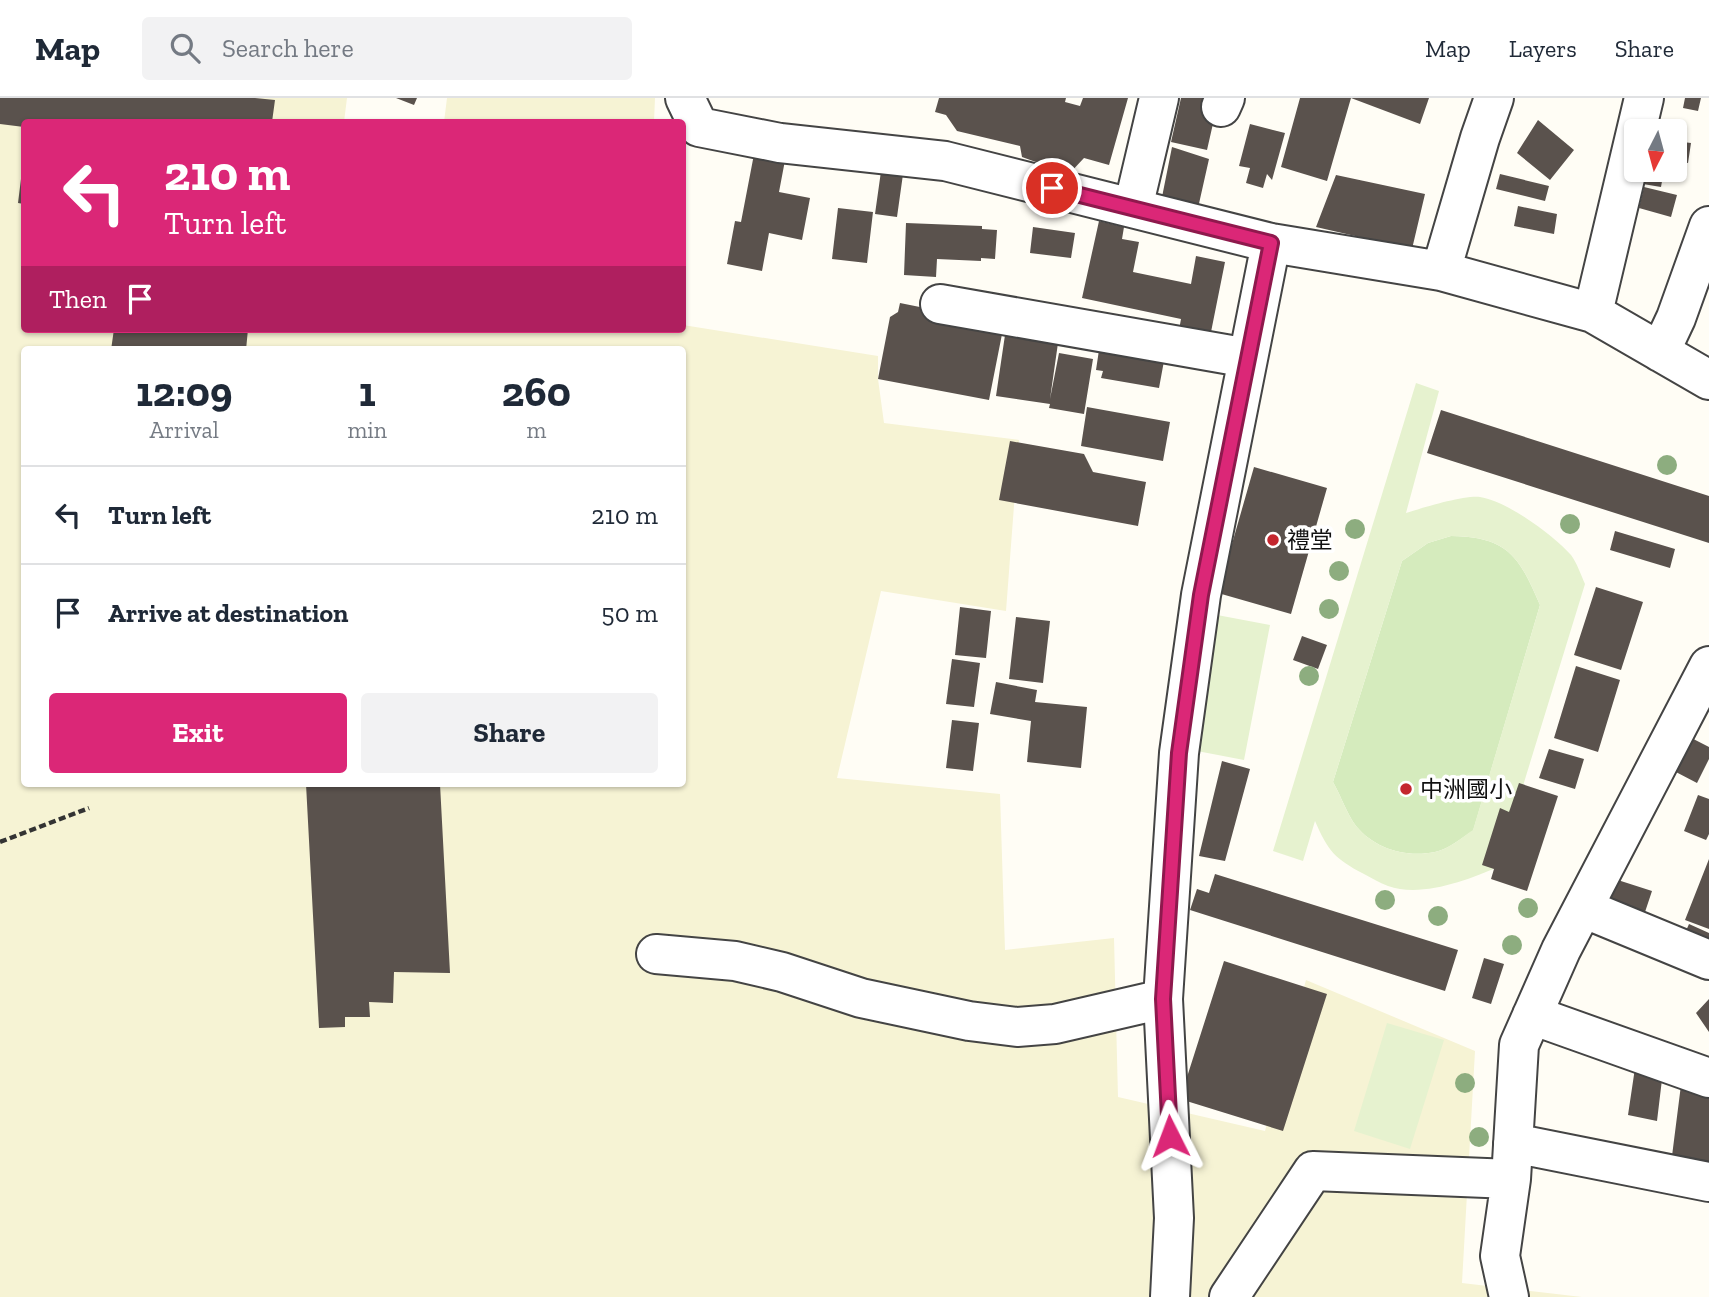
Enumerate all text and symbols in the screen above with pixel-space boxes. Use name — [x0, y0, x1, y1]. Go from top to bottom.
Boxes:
search box — [142, 17, 632, 80]
text: Map — [35, 29, 100, 68]
icon: search — [166, 29, 204, 67]
text: Search here — [222, 32, 354, 64]
text: Map — [1425, 34, 1471, 63]
text: Layers — [1509, 34, 1577, 63]
text: Share — [1615, 34, 1674, 63]
north arrow — [1624, 119, 1687, 182]
map controls — [1624, 119, 1687, 182]
text: 210 m — [164, 144, 290, 203]
icon: left — [49, 147, 140, 238]
pin — [1022, 158, 1082, 218]
icon: arrive — [1033, 169, 1071, 207]
text: Turn left — [164, 204, 286, 242]
icon: arrive — [121, 280, 159, 318]
text: Then — [49, 283, 107, 315]
text: 12:09 — [136, 366, 233, 417]
text: 1 — [359, 366, 376, 417]
text: 260 — [502, 366, 571, 417]
text: Arrival — [150, 416, 219, 444]
text: min — [347, 416, 387, 444]
text: m — [527, 416, 546, 444]
icon: left — [49, 496, 87, 534]
text: Turn left — [108, 499, 211, 531]
text: 210 m — [591, 499, 658, 531]
place label: 禮堂 — [1287, 526, 1333, 554]
marker: 禮堂 — [1265, 532, 1281, 548]
icon: arrive — [49, 594, 87, 632]
text: Arrive at destination — [108, 597, 348, 629]
text: 50 m — [601, 597, 658, 629]
button: Exit — [49, 693, 347, 773]
button: Share — [361, 693, 658, 773]
place label: 中洲國小 — [1420, 775, 1512, 803]
marker: 中洲國小 — [1398, 781, 1414, 797]
position arrow — [1133, 1099, 1207, 1173]

